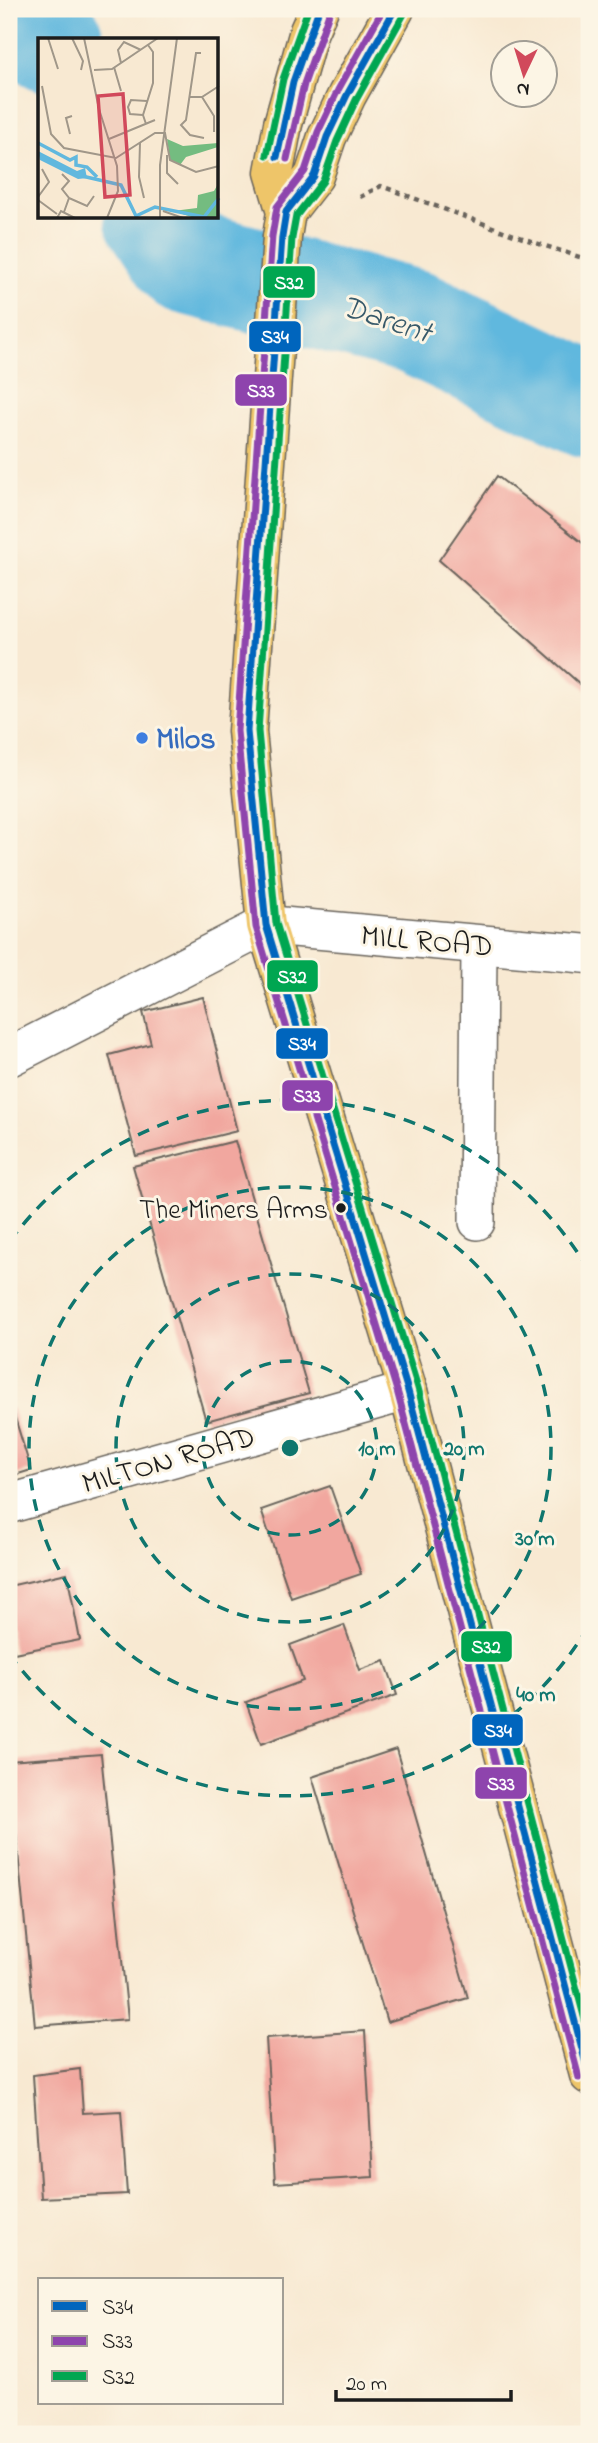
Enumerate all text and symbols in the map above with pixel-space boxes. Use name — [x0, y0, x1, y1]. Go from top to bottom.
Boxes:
inset map — [38, 38, 219, 219]
north arrow — [490, 38, 560, 108]
text: N — [515, 75, 530, 102]
line badge: S32 — [262, 265, 316, 299]
text: S32 — [274, 271, 304, 298]
water label: Darent — [335, 285, 440, 359]
line badge: S34 — [248, 320, 302, 353]
text: S34 — [261, 325, 289, 352]
line badge: S33 — [234, 373, 288, 407]
text: S33 — [247, 379, 275, 406]
place label: Milos — [156, 719, 216, 763]
marker: Milos — [134, 730, 150, 746]
street label: MILL ROAD — [359, 915, 494, 971]
line badge: S32 — [266, 959, 319, 993]
text: S32 — [277, 965, 307, 992]
line badge: S34 — [275, 1027, 329, 1060]
text: S34 — [288, 1032, 316, 1059]
line badge: S33 — [281, 1079, 334, 1112]
text: S33 — [293, 1084, 321, 1111]
place label: The Miners Arms — [139, 1191, 328, 1232]
marker: The Miners Arms — [334, 1201, 348, 1215]
street label: MILTON ROAD — [77, 1416, 261, 1508]
text: 10 m — [358, 1435, 396, 1465]
text: 20 m — [442, 1435, 485, 1465]
centre of rings — [278, 1436, 302, 1460]
text: 30 m — [514, 1525, 555, 1555]
line badge: S32 — [460, 1630, 513, 1663]
text: S32 — [471, 1635, 501, 1662]
text: 40 m — [516, 1681, 556, 1711]
line badge: S34 — [471, 1713, 524, 1747]
text: S34 — [484, 1719, 512, 1746]
line badge: S33 — [474, 1766, 528, 1800]
text: S33 — [487, 1772, 515, 1799]
legend — [38, 2278, 284, 2404]
text: S34 — [102, 2294, 133, 2324]
text: S33 — [102, 2328, 133, 2358]
scale bar — [336, 2359, 510, 2403]
text: S32 — [102, 2364, 135, 2394]
text: 20 m — [346, 2370, 387, 2400]

